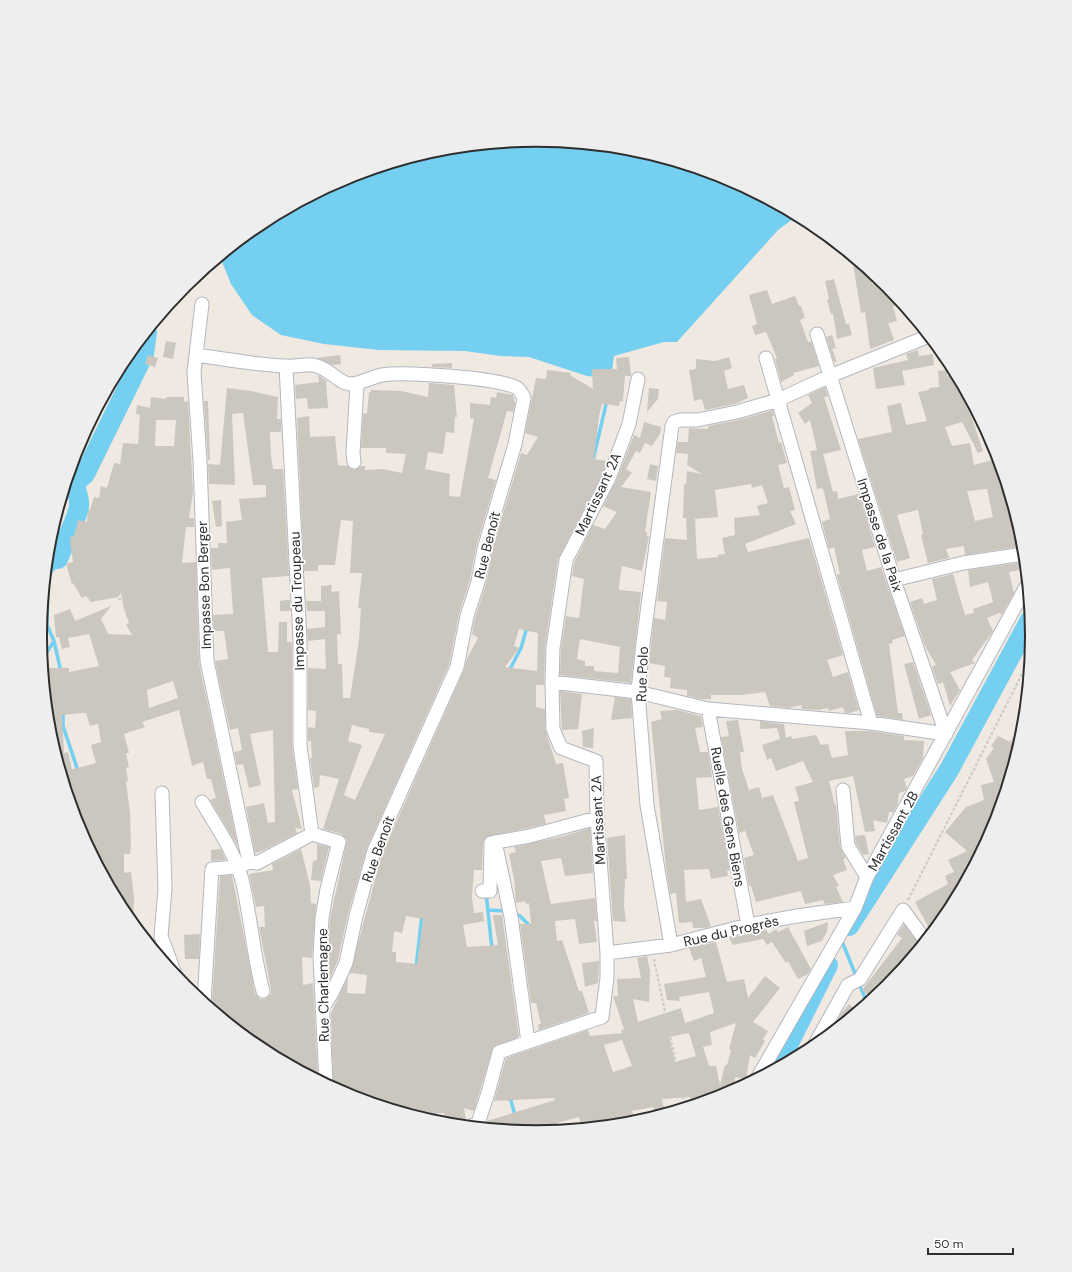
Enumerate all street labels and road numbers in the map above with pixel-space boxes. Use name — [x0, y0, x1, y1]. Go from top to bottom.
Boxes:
street label: Martissant 2A — [571, 450, 625, 538]
street label: Impasse de la Paix — [853, 476, 907, 594]
street label: Rue Benoît — [470, 509, 504, 581]
street label: Impasse Bon Berger — [193, 521, 215, 649]
street label: Impasse du Troupeau — [286, 531, 308, 671]
street label: Rue Polo — [632, 646, 652, 702]
street label: Ruelle des Gens Biens — [707, 746, 749, 888]
street label: Martissant 2A — [587, 775, 609, 865]
street label: Martissant 2B — [864, 788, 922, 874]
street label: Rue Benoît — [358, 813, 398, 885]
street label: Rue du Progrès — [682, 911, 780, 951]
street label: Rue Charlemagne — [313, 928, 333, 1042]

